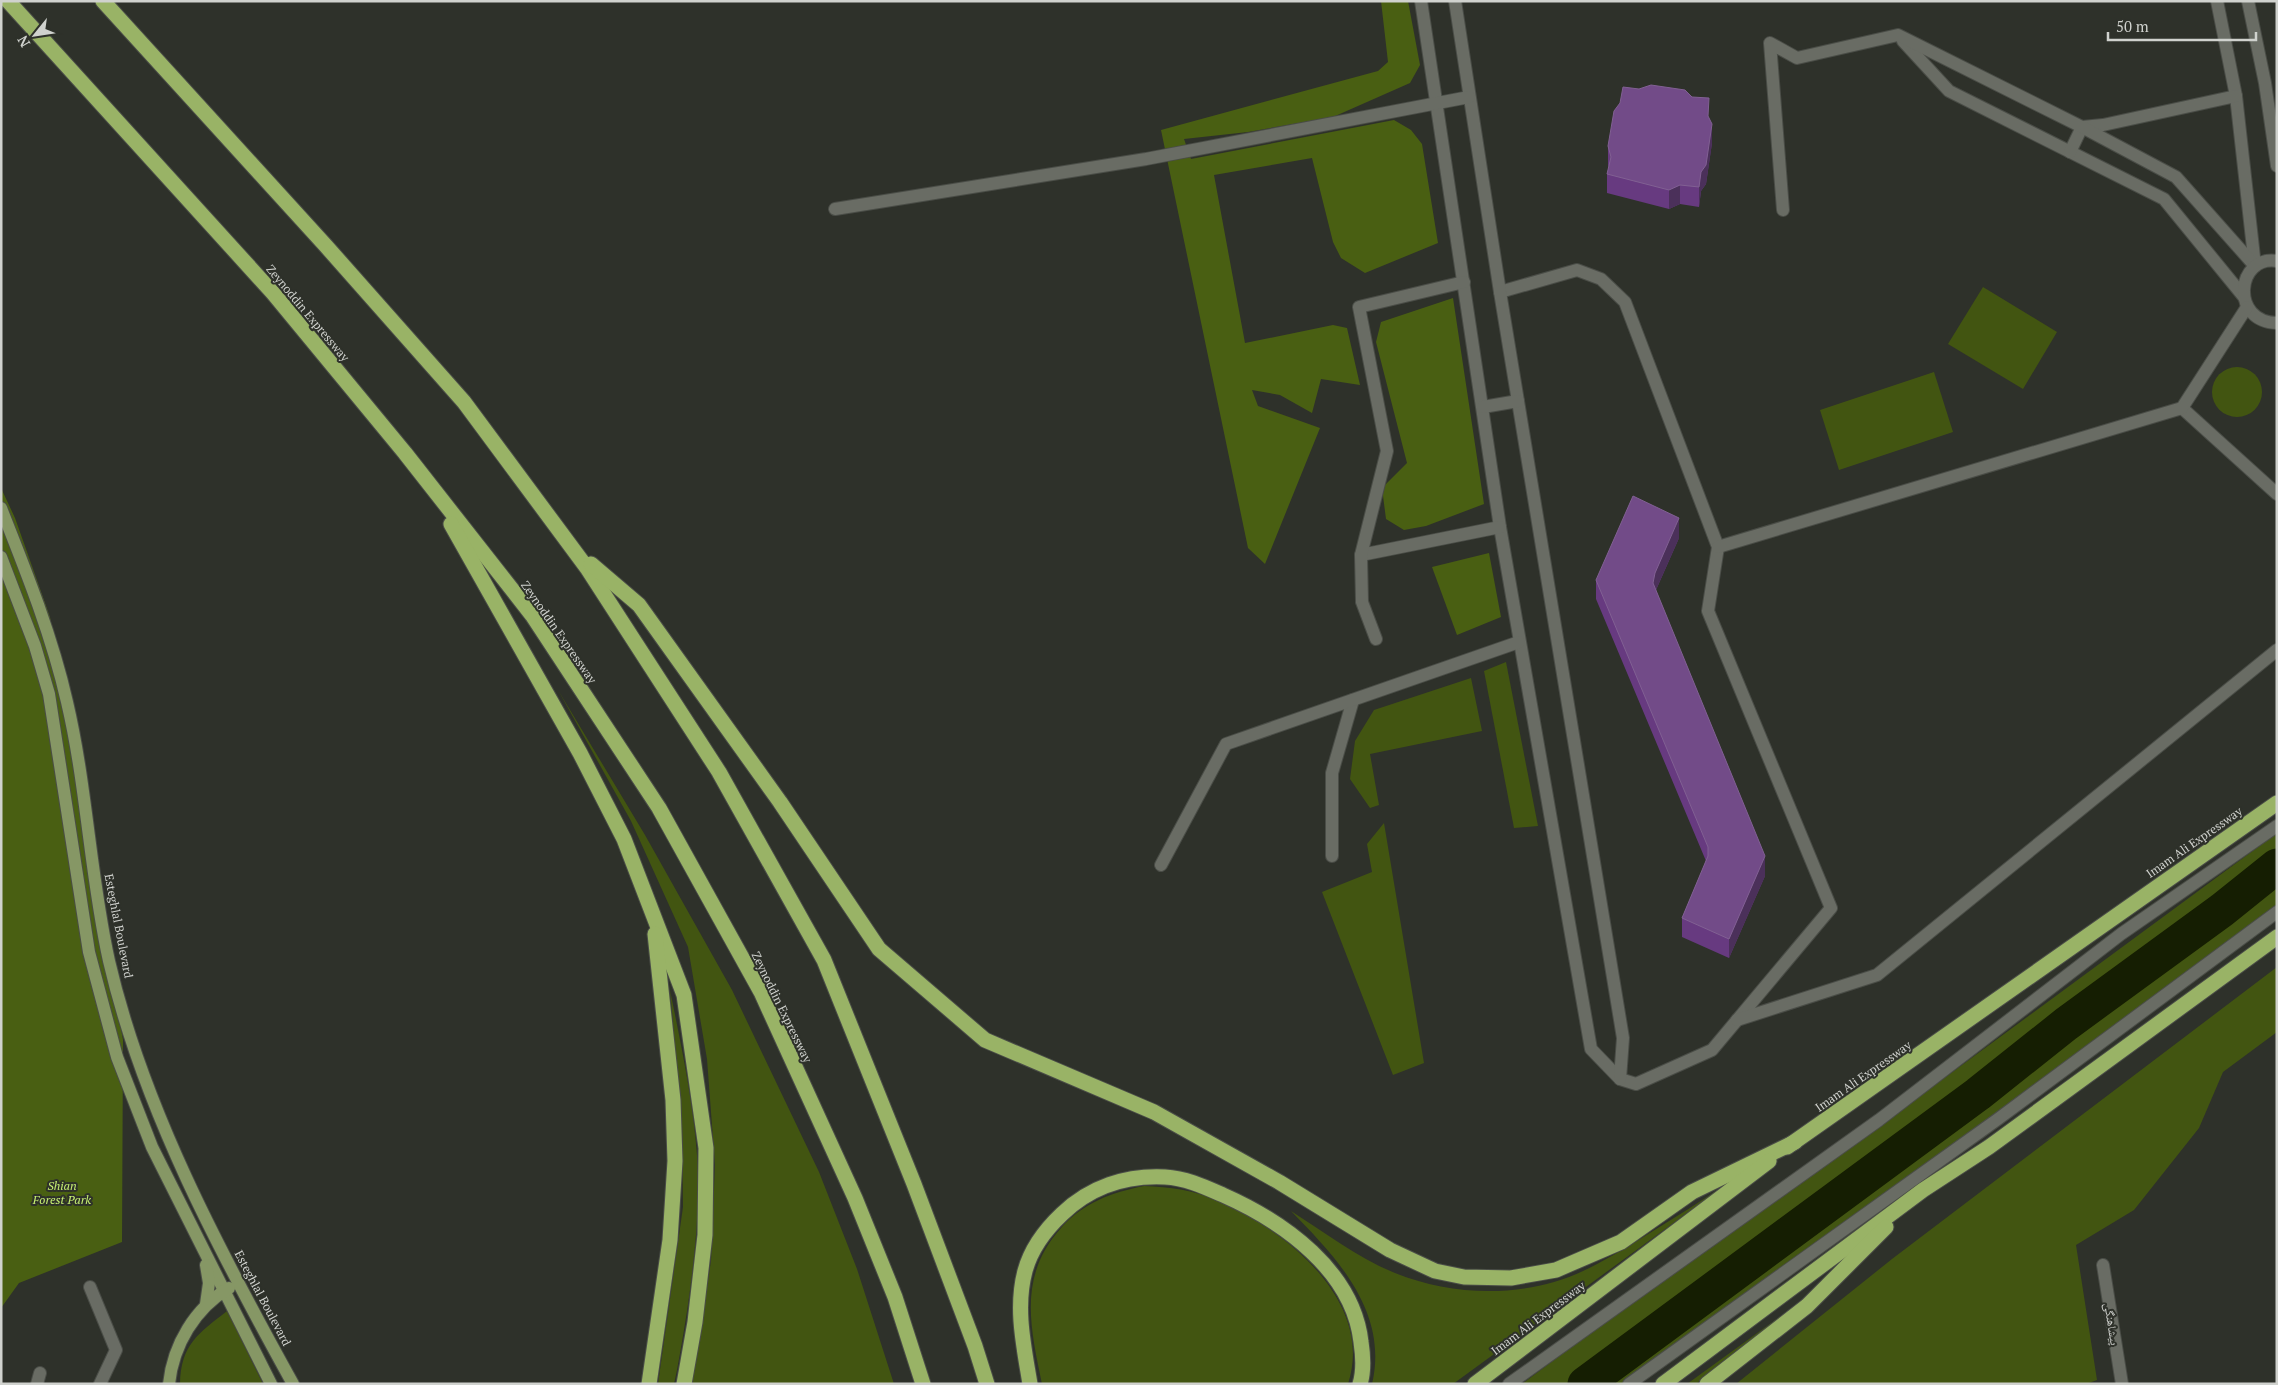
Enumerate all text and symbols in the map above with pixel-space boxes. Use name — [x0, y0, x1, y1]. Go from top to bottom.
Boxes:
north arrow — [10, 10, 60, 60]
scale bar — [2108, 10, 2256, 42]
text: 50 m — [2116, 16, 2149, 36]
text: N — [12, 32, 34, 51]
street label: Zeynoddin Expressway — [263, 262, 353, 365]
street label: Zeynoddin Expressway — [518, 578, 601, 687]
street label: Imam Ali Expressway — [2143, 803, 2246, 881]
street label: Esteghlal Boulevard — [102, 873, 137, 980]
street label: Zeynoddin Expressway — [749, 949, 816, 1066]
street label: Imam Ali Expressway — [1812, 1037, 1915, 1115]
park label: Shian Forest Park — [32, 1178, 91, 1207]
street label: Esteghlal Boulevard — [231, 1248, 295, 1349]
street label: Imam Ali Expressway — [1488, 1277, 1589, 1358]
street label: پیشاهنگی — [2101, 1302, 2123, 1347]

